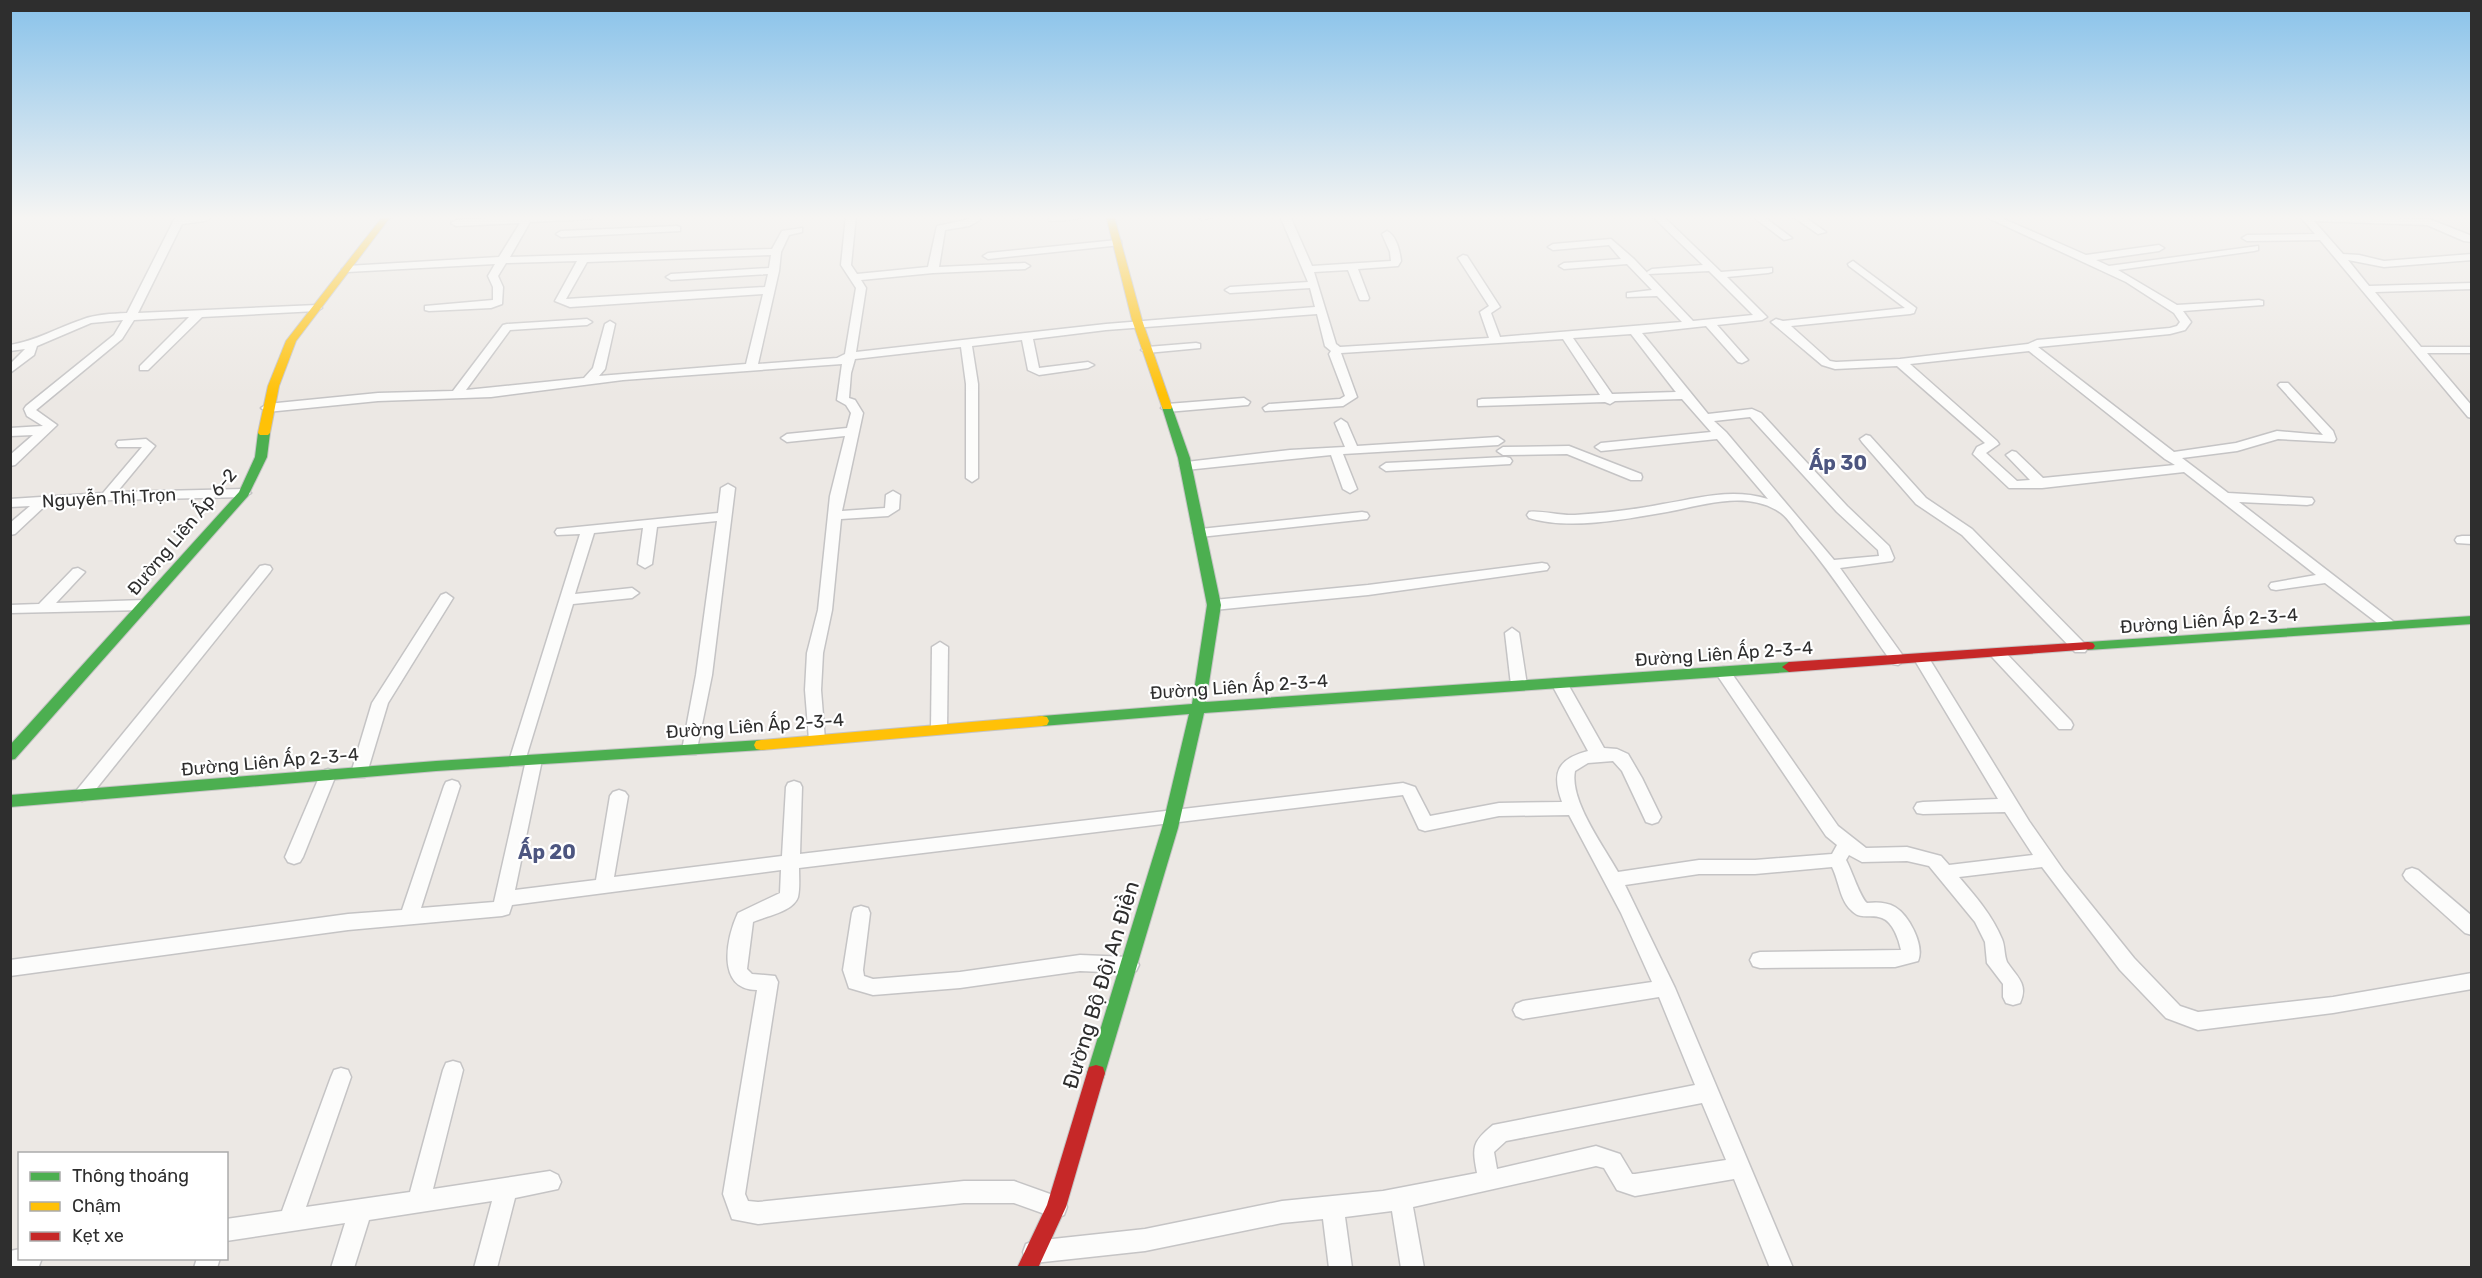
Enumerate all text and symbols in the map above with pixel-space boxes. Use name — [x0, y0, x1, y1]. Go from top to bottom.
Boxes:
district label: Ấp 30 — [1809, 447, 1867, 475]
street label: Đường Liên Ấp 6-2 — [120, 462, 241, 600]
street label: Nguyễn Thị Trọn — [41, 483, 177, 513]
street label: Đường Liên Ấp 2-3-4 — [2119, 600, 2299, 638]
street label: Đường Liên Ấp 2-3-4 — [1634, 633, 1814, 671]
street label: Đường Liên Ấp 2-3-4 — [1149, 666, 1329, 704]
street label: Đường Liên Ấp 2-3-4 — [665, 705, 845, 743]
street label: Đường Liên Ấp 2-3-4 — [180, 740, 360, 781]
district label: Ấp 20 — [518, 836, 576, 864]
street label: Đường Bộ Đội An Điền — [1057, 878, 1144, 1092]
legend — [18, 1152, 228, 1260]
text: Thông thoáng — [72, 1165, 189, 1187]
text: Chậm — [72, 1195, 121, 1217]
text: Kẹt xe — [72, 1225, 124, 1247]

